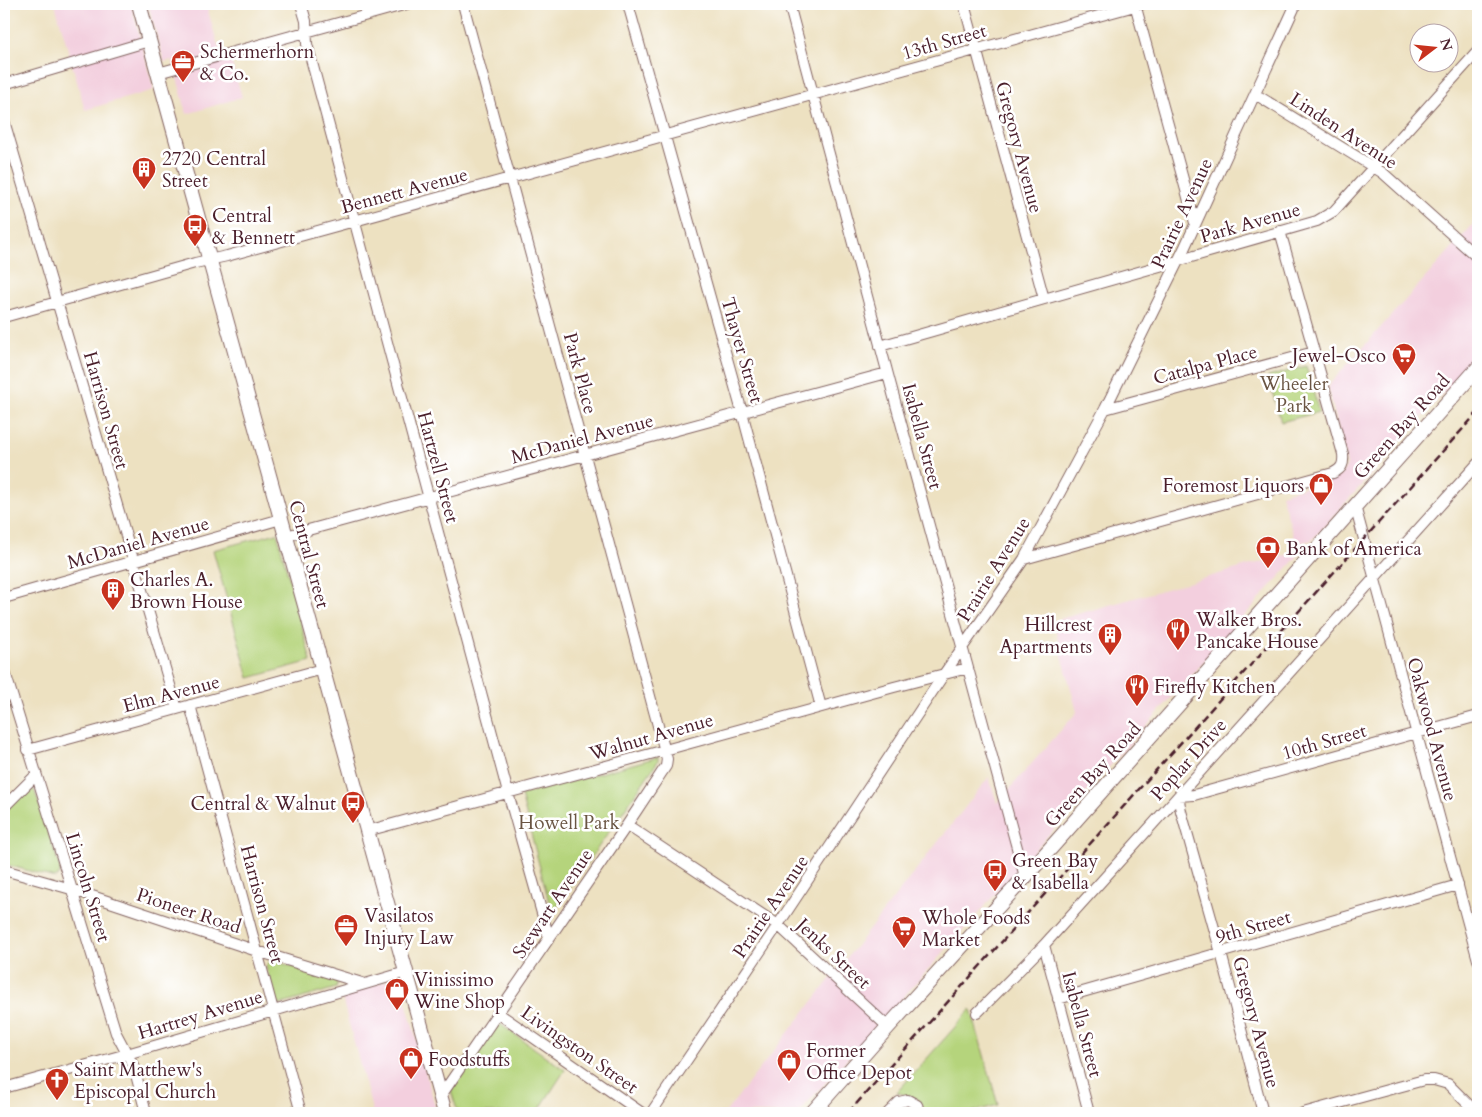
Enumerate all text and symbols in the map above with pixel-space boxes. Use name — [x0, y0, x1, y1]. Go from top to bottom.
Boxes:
street label: 13th Street — [899, 18, 990, 66]
north arrow — [1410, 22, 1460, 72]
text: N — [1435, 36, 1457, 53]
place label: Schermerhorn & Co. — [200, 39, 314, 87]
office icon: Schermerhorn & Co. — [170, 49, 196, 83]
street label: Gregory Avenue — [989, 79, 1049, 216]
street label: Linden Avenue — [1284, 86, 1402, 175]
place label: 2720 Central Street — [162, 146, 266, 194]
street label: Prairie Avenue — [1145, 154, 1219, 273]
building icon: 2720 Central Street — [131, 156, 157, 190]
street label: Bennett Avenue — [338, 162, 471, 220]
street label: Park Avenue — [1197, 196, 1303, 250]
place label: Central & Bennett — [212, 203, 295, 251]
bus stop icon: Central & Bennett — [182, 213, 208, 247]
street label: Thayer Street — [715, 294, 770, 406]
street label: Park Place — [557, 330, 603, 417]
street label: Catalpa Place — [1150, 339, 1260, 391]
supermarket icon: Jewel-Osco — [1391, 342, 1417, 376]
place label: Jewel-Osco — [1289, 343, 1386, 369]
street label: Harrison Street — [77, 348, 135, 472]
street label: Green Bay Road — [1348, 368, 1456, 485]
park label: Wheeler Park — [1258, 371, 1329, 419]
street label: Isabella Street — [895, 380, 949, 492]
street label: McDaniel Avenue — [508, 407, 656, 470]
street label: Hartzell Street — [411, 409, 465, 526]
shop icon: Foremost Liquors — [1308, 472, 1334, 506]
place label: Foremost Liquors — [1163, 473, 1304, 499]
street label: Central Street — [282, 497, 336, 611]
street label: McDaniel Avenue — [64, 510, 212, 576]
street label: Prairie Avenue — [951, 512, 1036, 627]
bank icon: Bank of America — [1255, 535, 1281, 569]
place label: Bank of America — [1286, 536, 1422, 562]
place label: Charles A. Brown House — [130, 567, 243, 615]
building icon: Charles A. Brown House — [100, 577, 126, 611]
place label: Walker Bros. Pancake House — [1195, 607, 1319, 655]
place label: Hillcrest Apartments — [999, 612, 1092, 660]
restaurant icon: Walker Bros. Pancake House — [1165, 617, 1191, 651]
building icon: Hillcrest Apartments — [1097, 622, 1123, 656]
street label: Oakwood Avenue — [1400, 655, 1464, 804]
street label: Elm Avenue — [120, 669, 223, 719]
restaurant icon: Firefly Kitchen — [1124, 673, 1150, 707]
place label: Firefly Kitchen — [1154, 674, 1276, 700]
street label: Walnut Avenue — [585, 707, 716, 767]
street label: Poplar Drive — [1145, 713, 1233, 807]
street label: Green Bay Road — [1039, 716, 1147, 833]
street label: 10th Street — [1279, 718, 1370, 766]
bus stop icon: Central & Walnut — [340, 790, 366, 824]
place label: Central & Walnut — [190, 791, 336, 817]
park label: Howell Park — [518, 810, 620, 836]
street label: Lincoln Street — [59, 829, 117, 945]
street label: Harrison Street — [234, 842, 290, 966]
street label: Stewart Avenue — [506, 844, 599, 964]
place label: Green Bay & Isabella — [1012, 848, 1098, 896]
street label: Prairie Avenue — [727, 850, 815, 963]
bus stop icon: Green Bay & Isabella — [982, 858, 1008, 892]
street label: Pioneer Road — [133, 882, 244, 940]
place label: Vasilatos Injury Law — [364, 903, 454, 951]
street label: 9th Street — [1213, 904, 1294, 950]
place label: Whole Foods Market — [921, 905, 1030, 953]
street label: Jenks Street — [788, 910, 876, 995]
office icon: Vasilatos Injury Law — [333, 913, 359, 947]
supermarket icon: Whole Foods Market — [891, 915, 917, 949]
street label: Gregory Avenue — [1226, 954, 1286, 1091]
place label: Vinissimo Wine Shop — [413, 967, 505, 1015]
street label: Isabella Street — [1055, 968, 1109, 1080]
shop icon: Vinissimo Wine Shop — [384, 977, 410, 1011]
street label: Hartrey Avenue — [135, 984, 266, 1046]
street label: Livingston Street — [516, 1000, 643, 1100]
place label: Former Office Depot — [806, 1038, 912, 1086]
shop icon: Foodstuffs — [398, 1046, 424, 1080]
place label: Foodstuffs — [428, 1047, 510, 1073]
shop icon: Former Office Depot — [776, 1048, 802, 1082]
place label: Saint Matthew's Episcopal Church — [74, 1057, 217, 1105]
church icon: Saint Matthew's Episcopal Church — [44, 1067, 70, 1101]

